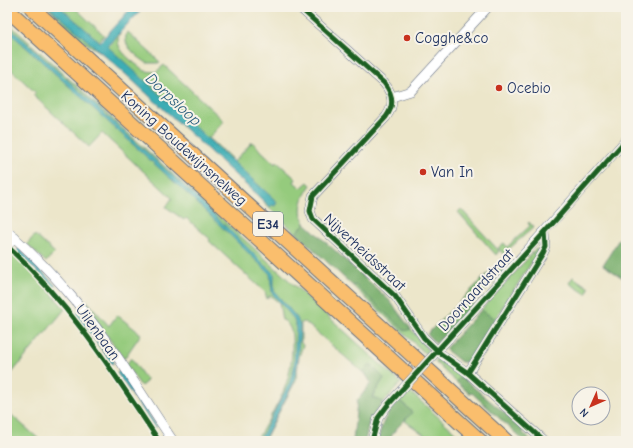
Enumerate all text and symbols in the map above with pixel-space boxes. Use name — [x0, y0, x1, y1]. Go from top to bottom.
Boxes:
place label: Cogghe&co — [415, 29, 488, 47]
marker: Cogghe&co — [402, 33, 412, 43]
water label: Dorpsloop — [142, 70, 205, 130]
place label: Ocebio — [507, 79, 551, 97]
marker: Ocebio — [494, 83, 504, 93]
street label: Koning Boudewijnsnelweg — [117, 87, 251, 209]
place label: Van In — [431, 163, 473, 181]
marker: Van In — [418, 167, 428, 177]
street label: Nijverheidsstraat — [320, 209, 410, 295]
road number: E34 — [253, 212, 283, 236]
street label: Doornaardstraat — [434, 245, 518, 335]
street label: Uilenbaan — [72, 301, 124, 363]
north arrow — [571, 386, 611, 426]
text: N — [577, 406, 591, 420]

